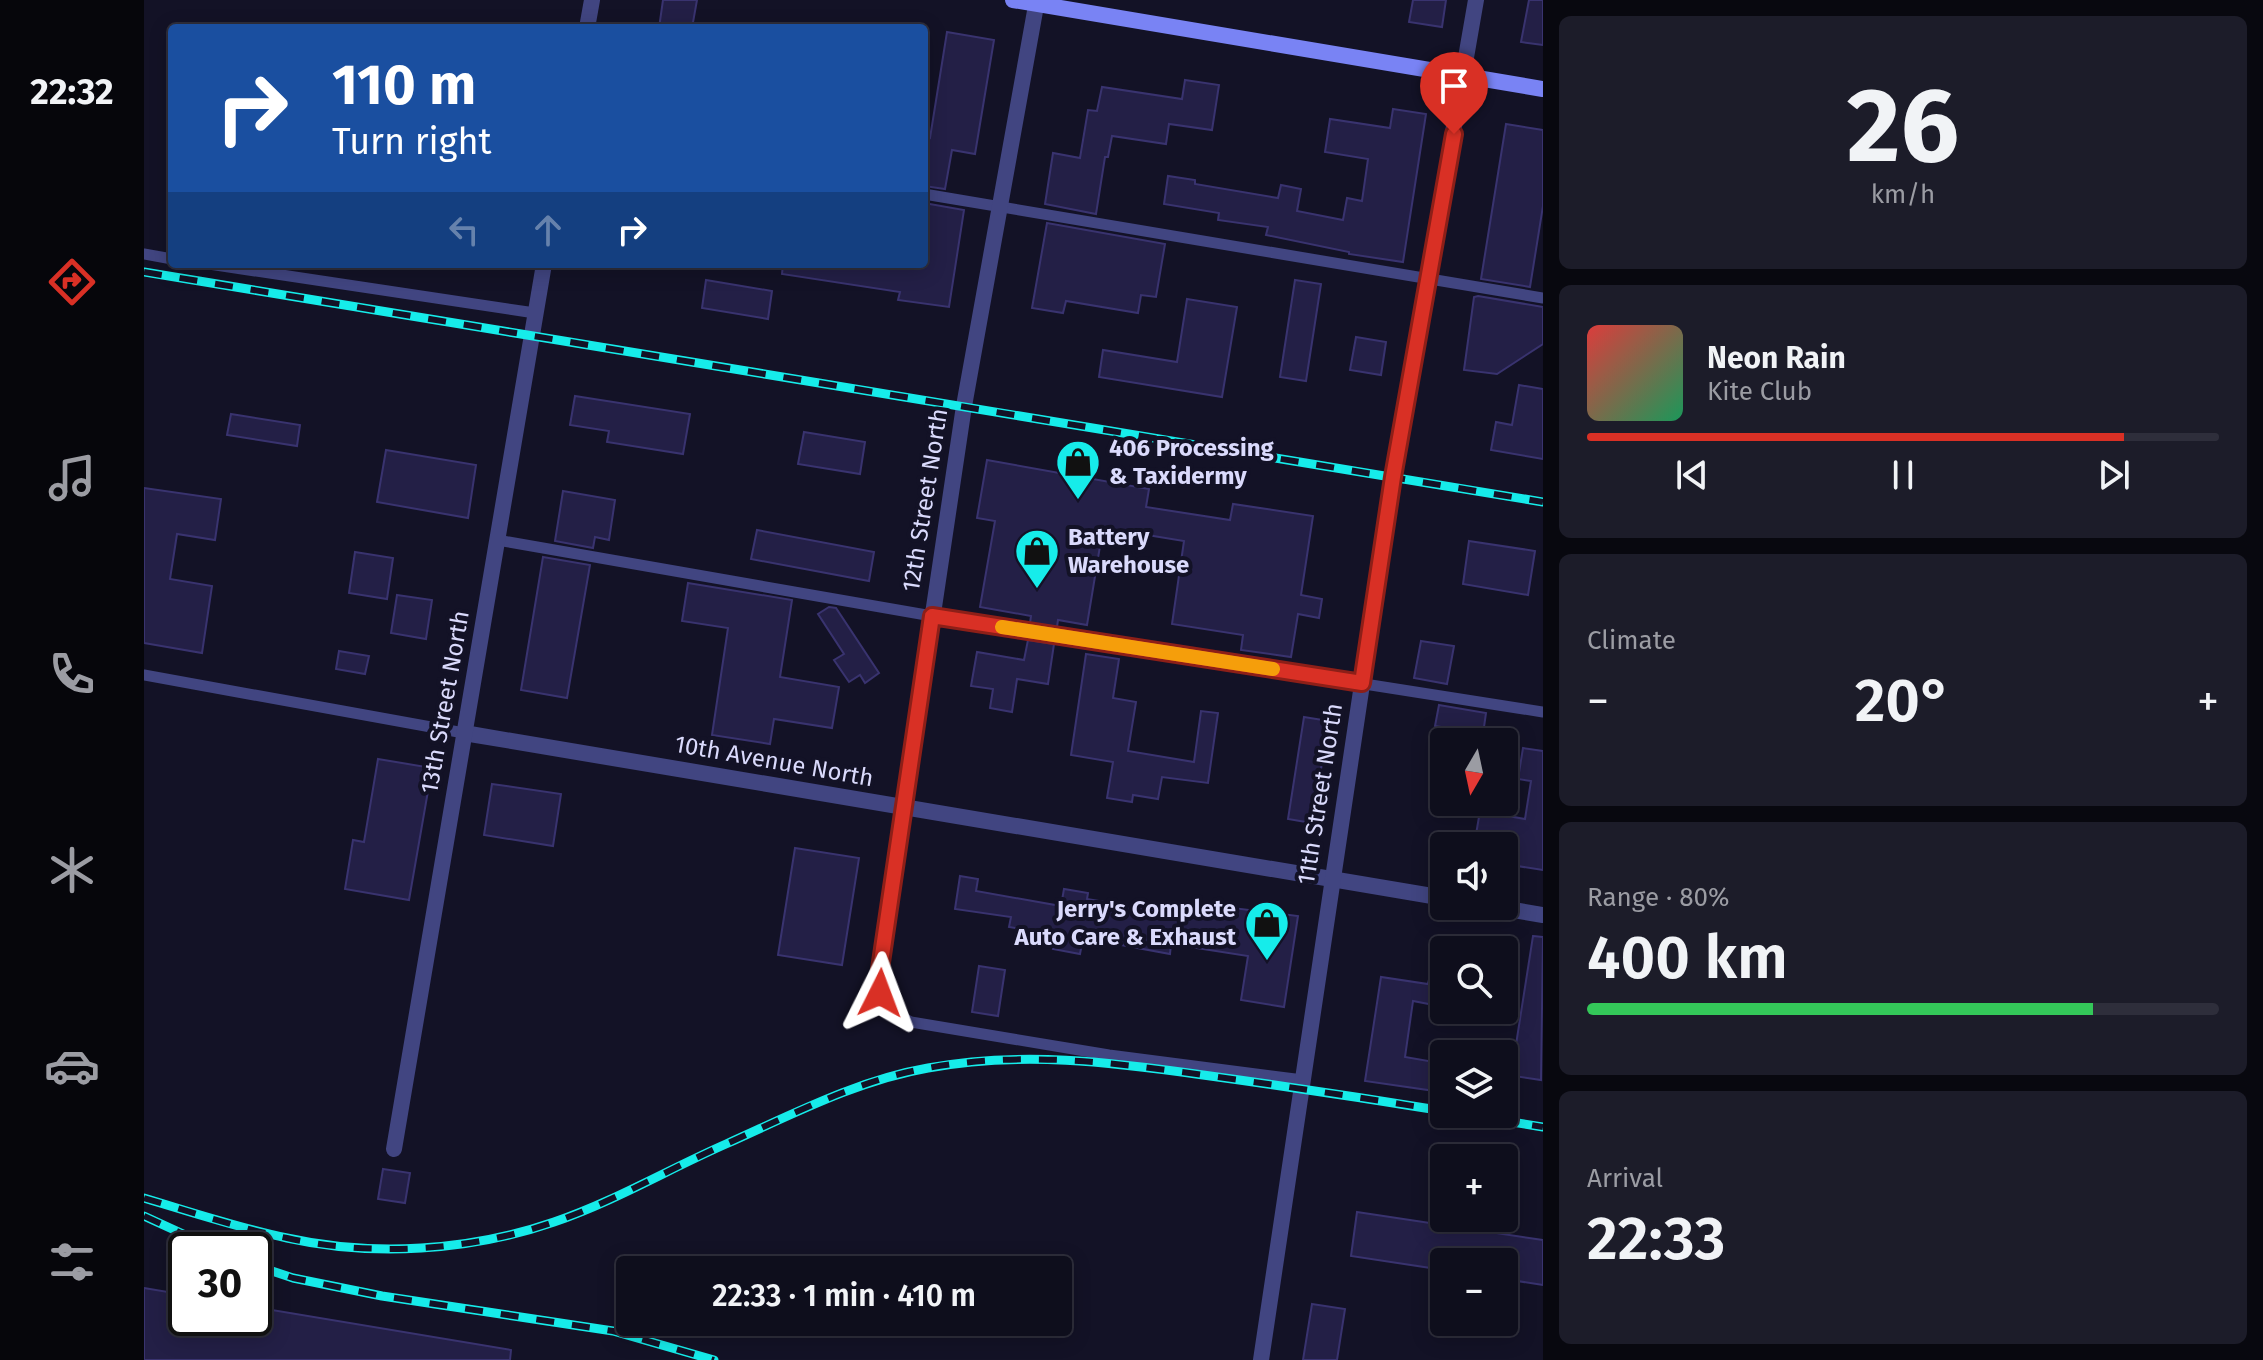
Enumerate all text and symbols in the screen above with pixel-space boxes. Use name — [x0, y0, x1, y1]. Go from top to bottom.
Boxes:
text: 110 m — [332, 52, 476, 119]
pin — [1420, 52, 1488, 134]
icon: right — [200, 56, 304, 160]
icon: arrive — [1432, 64, 1476, 108]
text: 26 — [1847, 64, 1959, 189]
text: 22:32 — [30, 70, 114, 114]
text: Turn right — [332, 120, 492, 164]
text: km/h — [1871, 179, 1935, 210]
icon: left — [442, 208, 486, 252]
icon: ahead — [526, 208, 570, 252]
icon: right — [610, 208, 654, 252]
icon: directions — [44, 254, 100, 310]
text: Neon Rain — [1707, 340, 1846, 376]
text: Kite Club — [1707, 376, 1812, 407]
street label: 12th Street North — [897, 406, 953, 594]
place label: 406 Processing & Taxidermy — [1109, 434, 1275, 490]
shop icon: 406 Processing & Taxidermy — [1054, 438, 1102, 501]
icon: music — [44, 450, 100, 506]
icon: previous — [1670, 453, 1714, 497]
icon: pause — [1881, 453, 1925, 497]
icon: next — [2092, 453, 2136, 497]
place label: Battery Warehouse — [1068, 523, 1189, 579]
shop icon: Battery Warehouse — [1013, 527, 1061, 590]
street label: 13th Street North — [415, 608, 475, 796]
text: Climate — [1587, 625, 1676, 656]
icon: phone — [44, 646, 100, 702]
text: 20° — [1855, 665, 1951, 737]
text: − — [1587, 675, 1609, 728]
text: + — [2197, 675, 2219, 728]
street label: 11th Street North — [1292, 701, 1348, 887]
north arrow — [1430, 728, 1518, 816]
map controls — [1430, 728, 1518, 1336]
street label: 10th Avenue North — [672, 730, 876, 792]
button: sound — [1430, 832, 1518, 920]
icon: climate — [44, 842, 100, 898]
text: Range · 80% — [1587, 882, 1729, 913]
place label: Jerry's Complete Auto Care & Exhaust — [1014, 895, 1237, 951]
shop icon: Jerry's Complete Auto Care & Exhaust — [1243, 899, 1291, 962]
text: 400 km — [1587, 922, 1788, 994]
button: search — [1430, 936, 1518, 1024]
position arrow — [838, 951, 922, 1035]
icon: car — [44, 1038, 100, 1094]
button: layers — [1430, 1040, 1518, 1128]
button: + — [1430, 1144, 1518, 1232]
text: Arrival — [1587, 1163, 1663, 1194]
text: 22:33 — [1587, 1203, 1725, 1275]
speed limit sign: 30 — [168, 1232, 272, 1336]
icon: filters — [44, 1234, 100, 1290]
button: − — [1430, 1248, 1518, 1336]
text: 22:33 · 1 min · 410 m — [712, 1278, 976, 1314]

